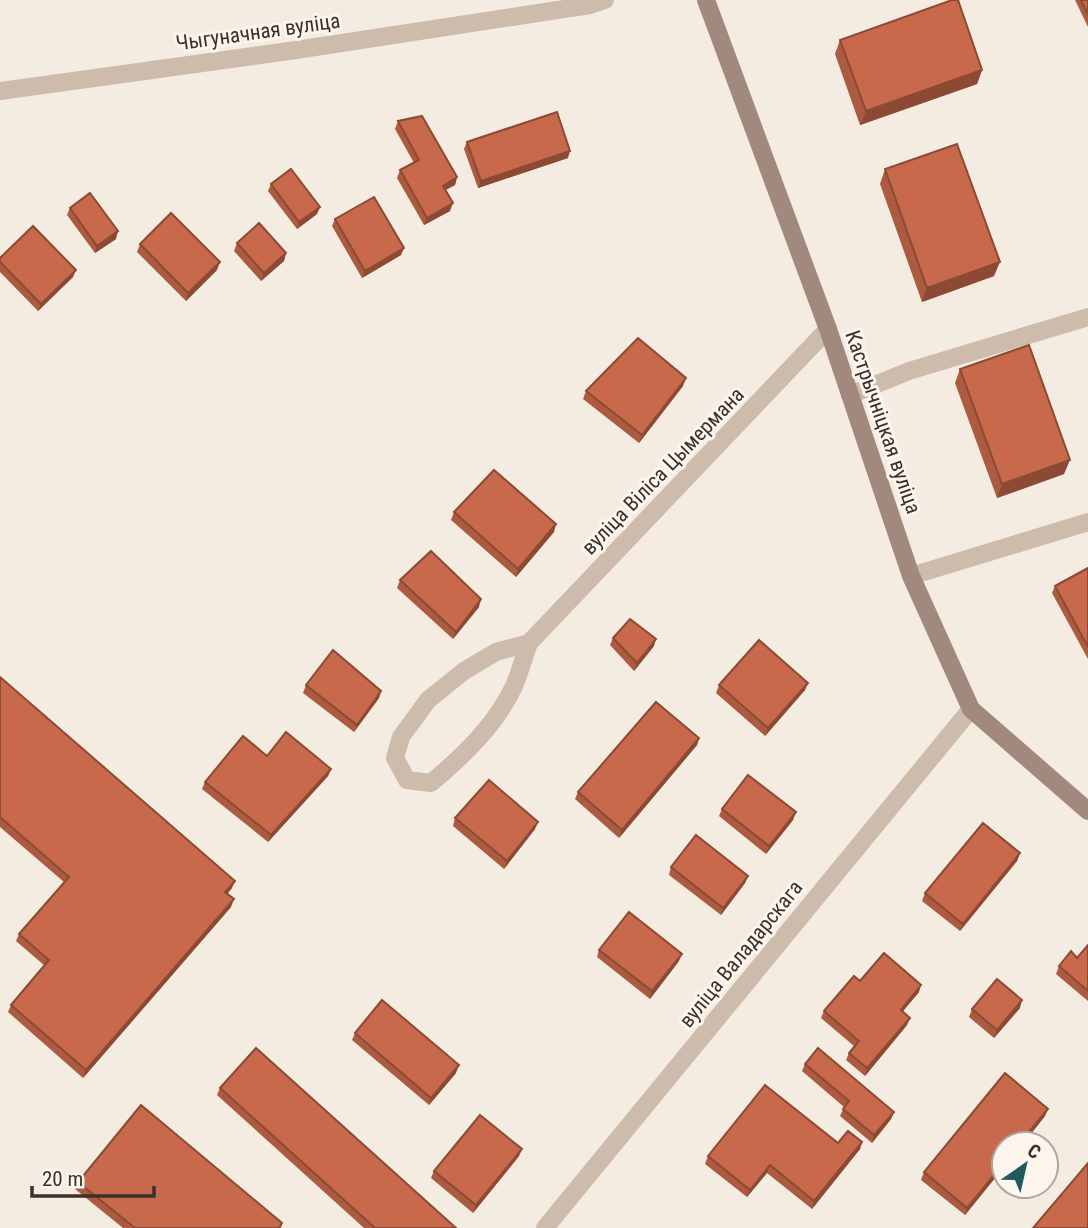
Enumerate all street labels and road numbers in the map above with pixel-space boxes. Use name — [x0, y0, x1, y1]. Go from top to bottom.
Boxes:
street label: Чыгуначная вуліца — [174, 9, 342, 55]
street label: Кастрычніцкая вуліца — [840, 327, 926, 517]
street label: вуліца Віліса Цымермана — [577, 383, 749, 559]
street label: вуліца Валадарскага — [674, 876, 808, 1032]

